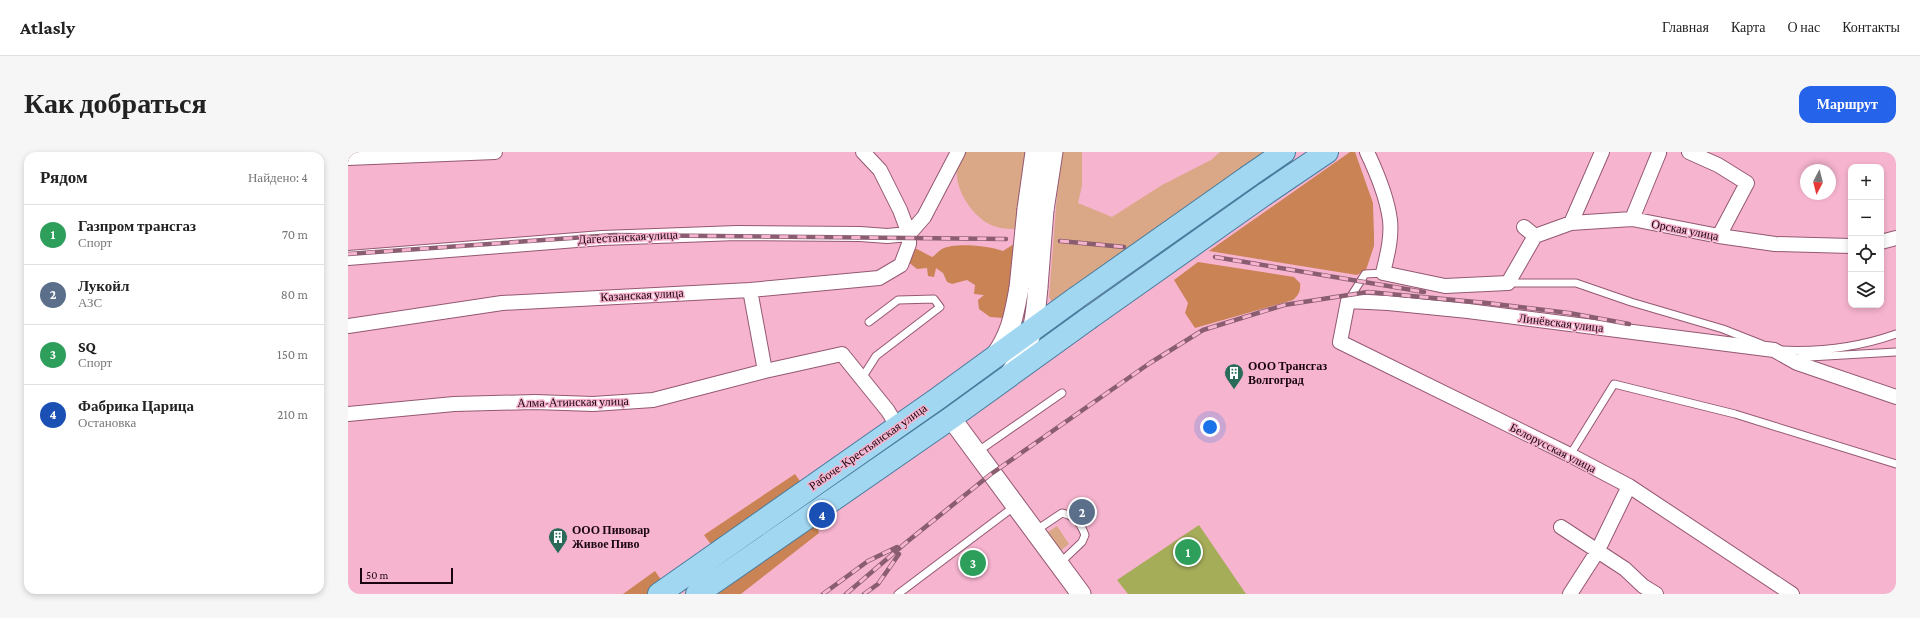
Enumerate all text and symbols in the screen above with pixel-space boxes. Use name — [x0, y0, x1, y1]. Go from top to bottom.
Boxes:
text: Atlasly — [20, 17, 75, 38]
text: Главная — [1662, 19, 1709, 35]
text: Карта — [1731, 19, 1766, 35]
text: О нас — [1788, 19, 1820, 35]
text: Контакты — [1842, 19, 1900, 35]
button: Маршрут — [1799, 86, 1896, 123]
text: Как добраться — [24, 88, 207, 119]
north arrow — [1800, 164, 1836, 200]
map controls — [1848, 164, 1884, 308]
button: + — [1848, 164, 1884, 200]
text: Рядом — [40, 168, 88, 187]
text: Найдено: 4 — [248, 170, 308, 185]
button: − — [1848, 200, 1884, 236]
street label: Орская улица — [1650, 217, 1721, 244]
text: Газпром трансгаз — [78, 218, 196, 234]
text: 1 — [51, 227, 55, 242]
text: 70 m — [282, 227, 308, 242]
street label: Дагестанская улица — [578, 227, 679, 247]
text: Спорт — [78, 235, 112, 250]
button: locate — [1848, 236, 1884, 272]
button: layers — [1848, 272, 1884, 308]
text: Лукойл — [78, 278, 129, 294]
street label: Казанская улица — [600, 286, 685, 304]
text: 2 — [50, 287, 56, 302]
text: 80 m — [281, 287, 308, 302]
text: АЗС — [78, 295, 102, 310]
street label: Линёвская улица — [1518, 311, 1605, 335]
text: SQ — [78, 339, 96, 355]
text: 3 — [50, 347, 56, 362]
text: 150 m — [277, 347, 308, 362]
text: Спорт — [78, 355, 112, 370]
place label: ООО Трансгаз Волгоград — [1248, 359, 1327, 387]
building icon: ООО Трансгаз Волгоград — [1223, 362, 1245, 390]
street label: Алма-Атинская улица — [517, 394, 630, 410]
text: Фабрика Царица — [78, 398, 194, 414]
street label: Рабоче-Крестьянская улица — [806, 400, 930, 493]
text: 4 — [49, 407, 57, 422]
text: 210 m — [277, 407, 308, 422]
text: Остановка — [78, 415, 136, 430]
your location — [1200, 417, 1220, 437]
street label: Белорусская улица — [1507, 420, 1599, 476]
pin: 2 — [1069, 497, 1095, 527]
pin: 4 — [809, 500, 835, 530]
place label: ООО Пивовар Живое Пиво — [572, 523, 650, 551]
building icon: ООО Пивовар Живое Пиво — [547, 526, 569, 554]
pin: 1 — [1175, 537, 1201, 567]
pin: 3 — [960, 548, 986, 578]
scale bar — [360, 566, 453, 585]
text: 50 m — [366, 569, 388, 581]

